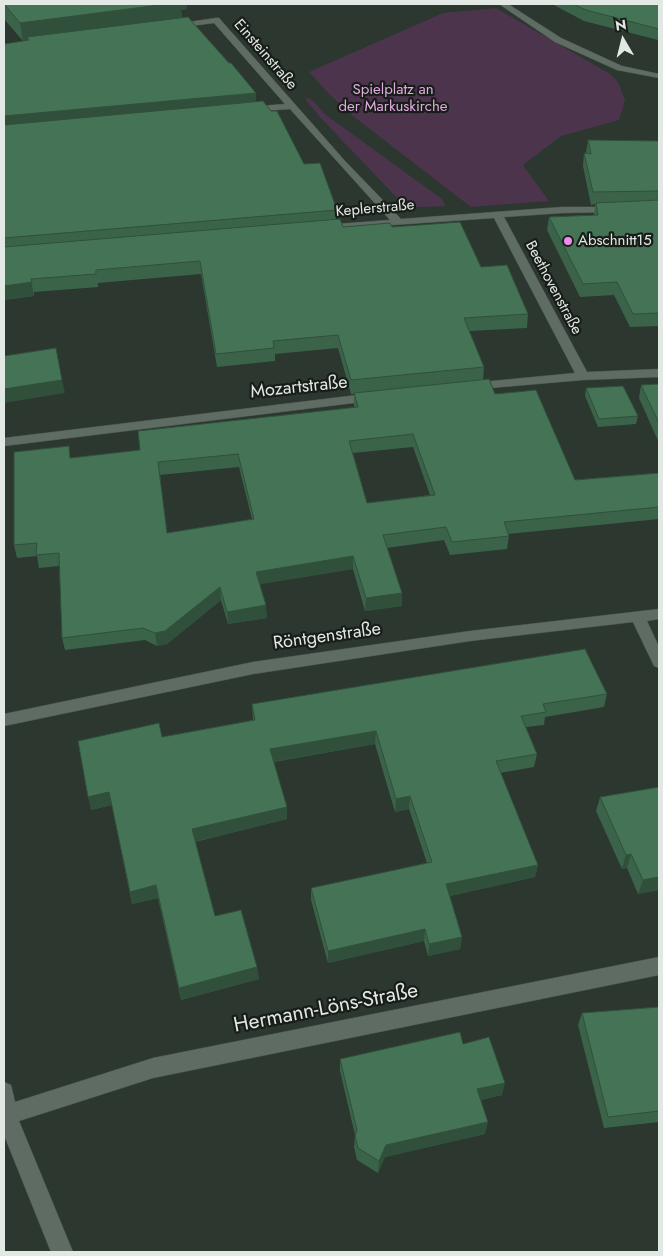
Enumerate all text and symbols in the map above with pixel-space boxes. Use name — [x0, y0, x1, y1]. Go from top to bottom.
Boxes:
text: N — [614, 14, 628, 36]
north arrow — [598, 15, 648, 65]
street label: Einsteinstraße — [230, 16, 300, 94]
park label: Spielplatz an der Markuskirche — [339, 81, 447, 116]
street label: Keplerstraße — [335, 197, 415, 221]
place label: Abschnitt15 — [578, 232, 652, 250]
marker: Abschnitt15 — [562, 235, 574, 247]
street label: Beethovenstraße — [521, 238, 585, 338]
street label: Mozartstraße — [249, 372, 349, 404]
street label: Röntgenstraße — [272, 619, 382, 655]
street label: Hermann-Löns-Straße — [232, 979, 420, 1039]

